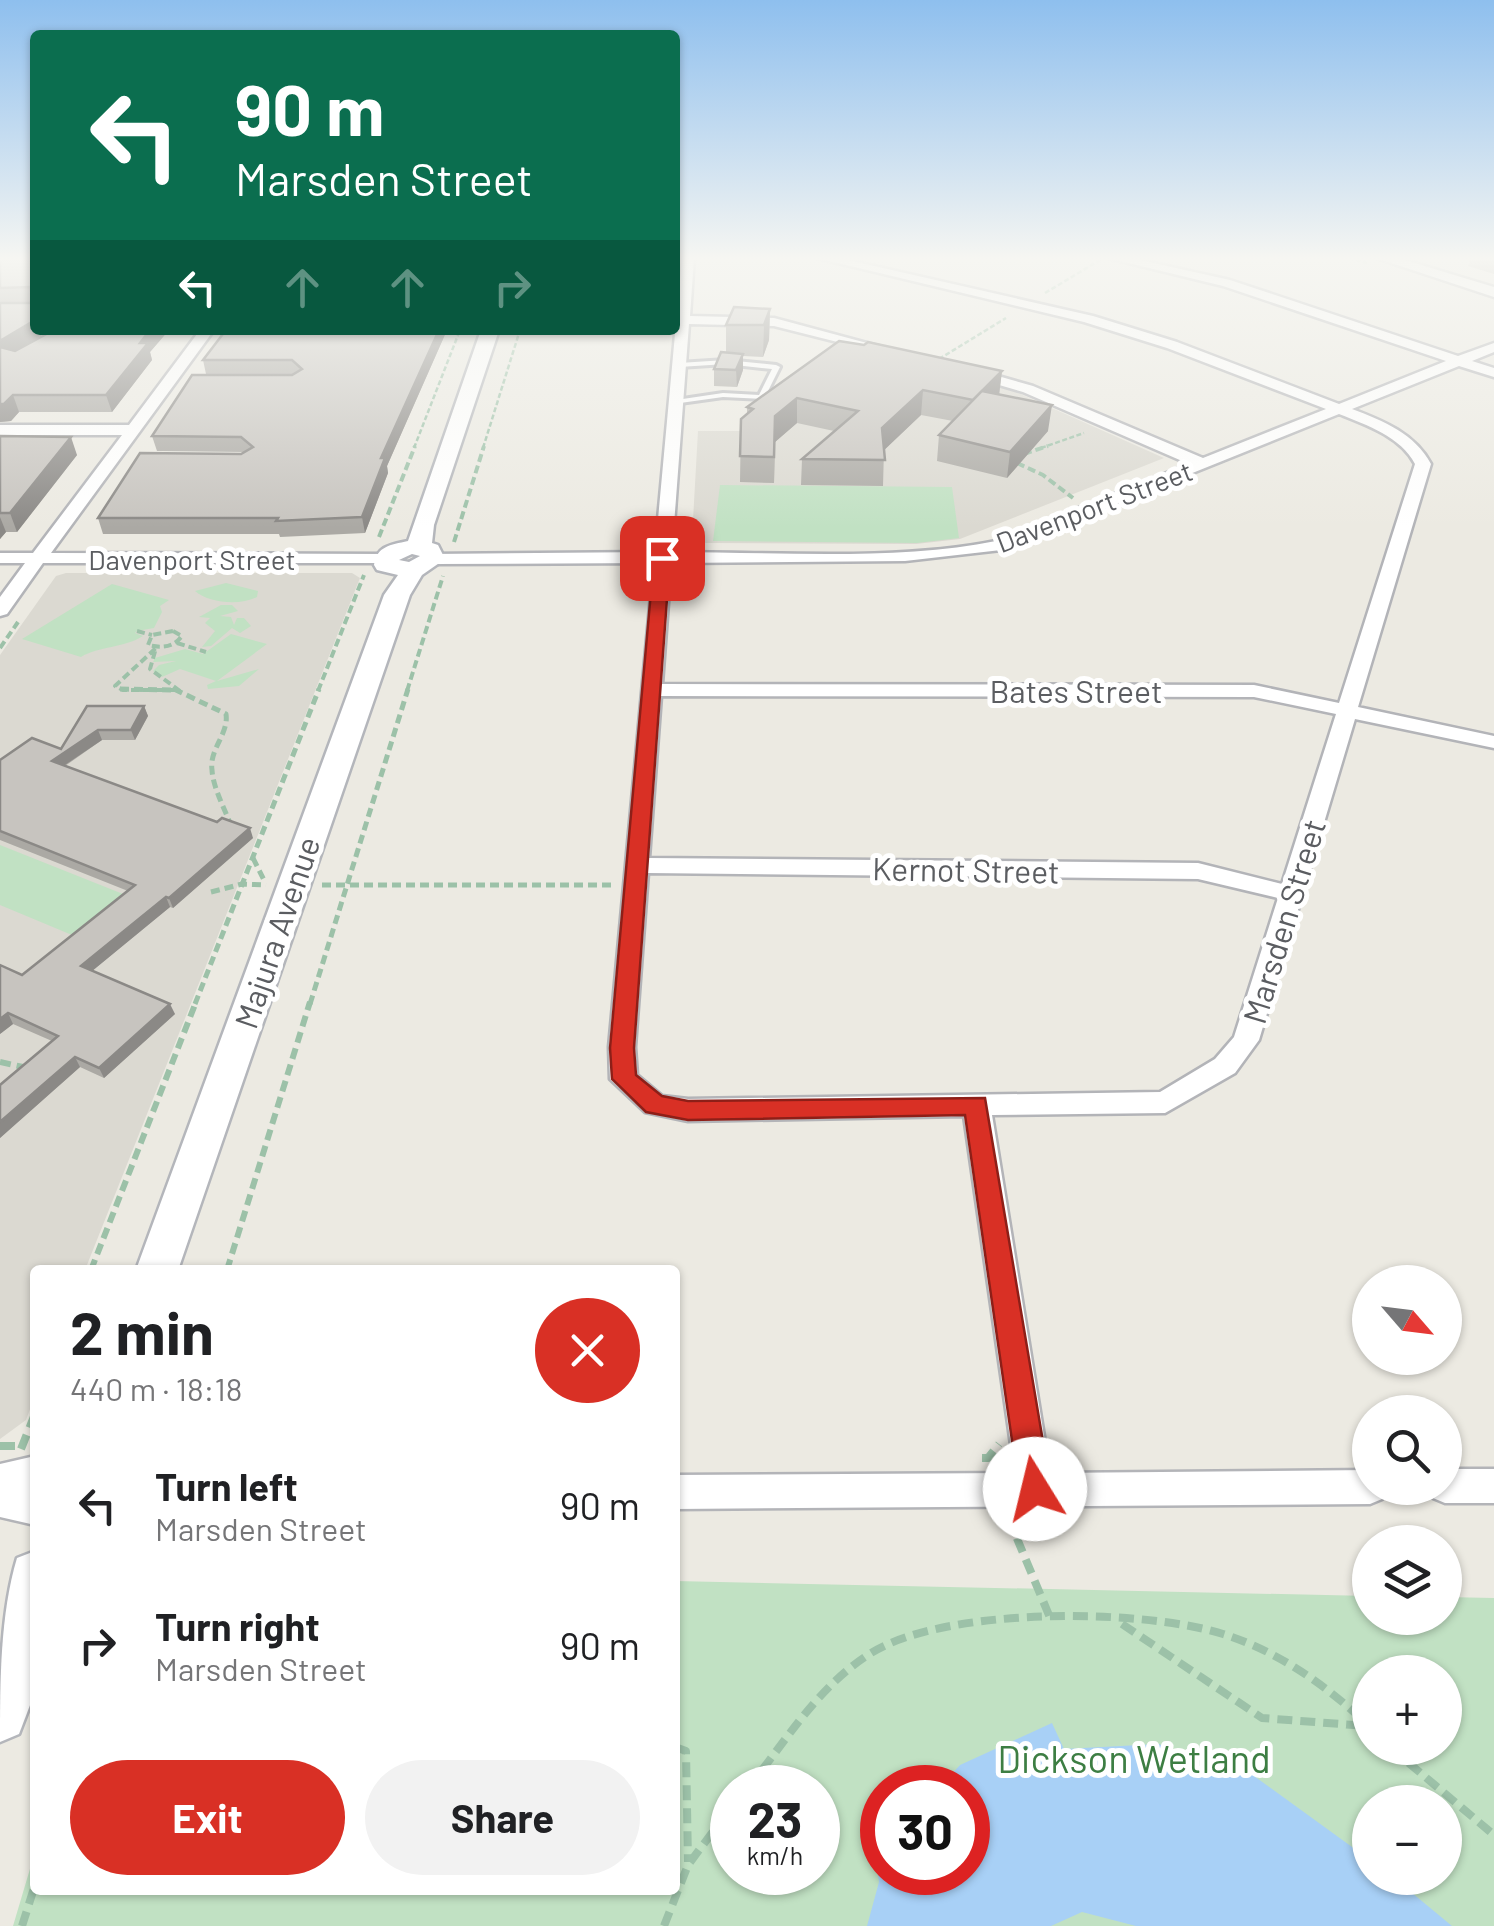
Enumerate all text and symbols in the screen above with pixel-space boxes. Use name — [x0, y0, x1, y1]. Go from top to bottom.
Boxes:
text: 90 m — [235, 66, 385, 150]
icon: left — [70, 70, 200, 200]
text: Marsden Street — [235, 151, 533, 205]
icon: left — [170, 260, 225, 315]
icon: ahead — [275, 260, 330, 315]
icon: ahead — [380, 260, 435, 315]
icon: right — [485, 260, 540, 315]
street label: Davenport Street — [991, 453, 1197, 559]
pin — [620, 516, 705, 601]
icon: arrive — [635, 531, 690, 586]
street label: Davenport Street — [88, 542, 296, 576]
street label: Bates Street — [989, 671, 1163, 709]
street label: Marsden Street — [1234, 814, 1332, 1028]
street label: Majura Avenue — [225, 831, 327, 1033]
street label: Kernot Street — [872, 848, 1060, 890]
north arrow — [1352, 1265, 1462, 1375]
map controls — [1352, 1265, 1462, 1895]
text: 2 min — [70, 1295, 214, 1367]
button: close — [535, 1298, 640, 1403]
text: 440 m · 18:18 — [70, 1369, 242, 1407]
button: search — [1352, 1395, 1462, 1505]
position arrow — [983, 1437, 1087, 1541]
text: Turn left — [155, 1463, 298, 1509]
icon: left — [70, 1478, 125, 1533]
text: 90 m — [560, 1482, 640, 1528]
text: Marsden Street — [155, 1509, 367, 1547]
button: layers — [1352, 1525, 1462, 1635]
text: Turn right — [155, 1603, 320, 1649]
icon: right — [70, 1618, 125, 1673]
text: 90 m — [560, 1622, 640, 1668]
text: Marsden Street — [155, 1649, 367, 1687]
button: + — [1352, 1655, 1462, 1765]
park label: Dickson Wetland — [997, 1735, 1271, 1781]
button: Exit — [70, 1760, 345, 1875]
button: Share — [365, 1760, 640, 1875]
speed limit sign: 30 — [860, 1765, 990, 1895]
button: − — [1352, 1785, 1462, 1895]
text: 23 — [748, 1788, 802, 1848]
text: km/h — [747, 1840, 803, 1870]

